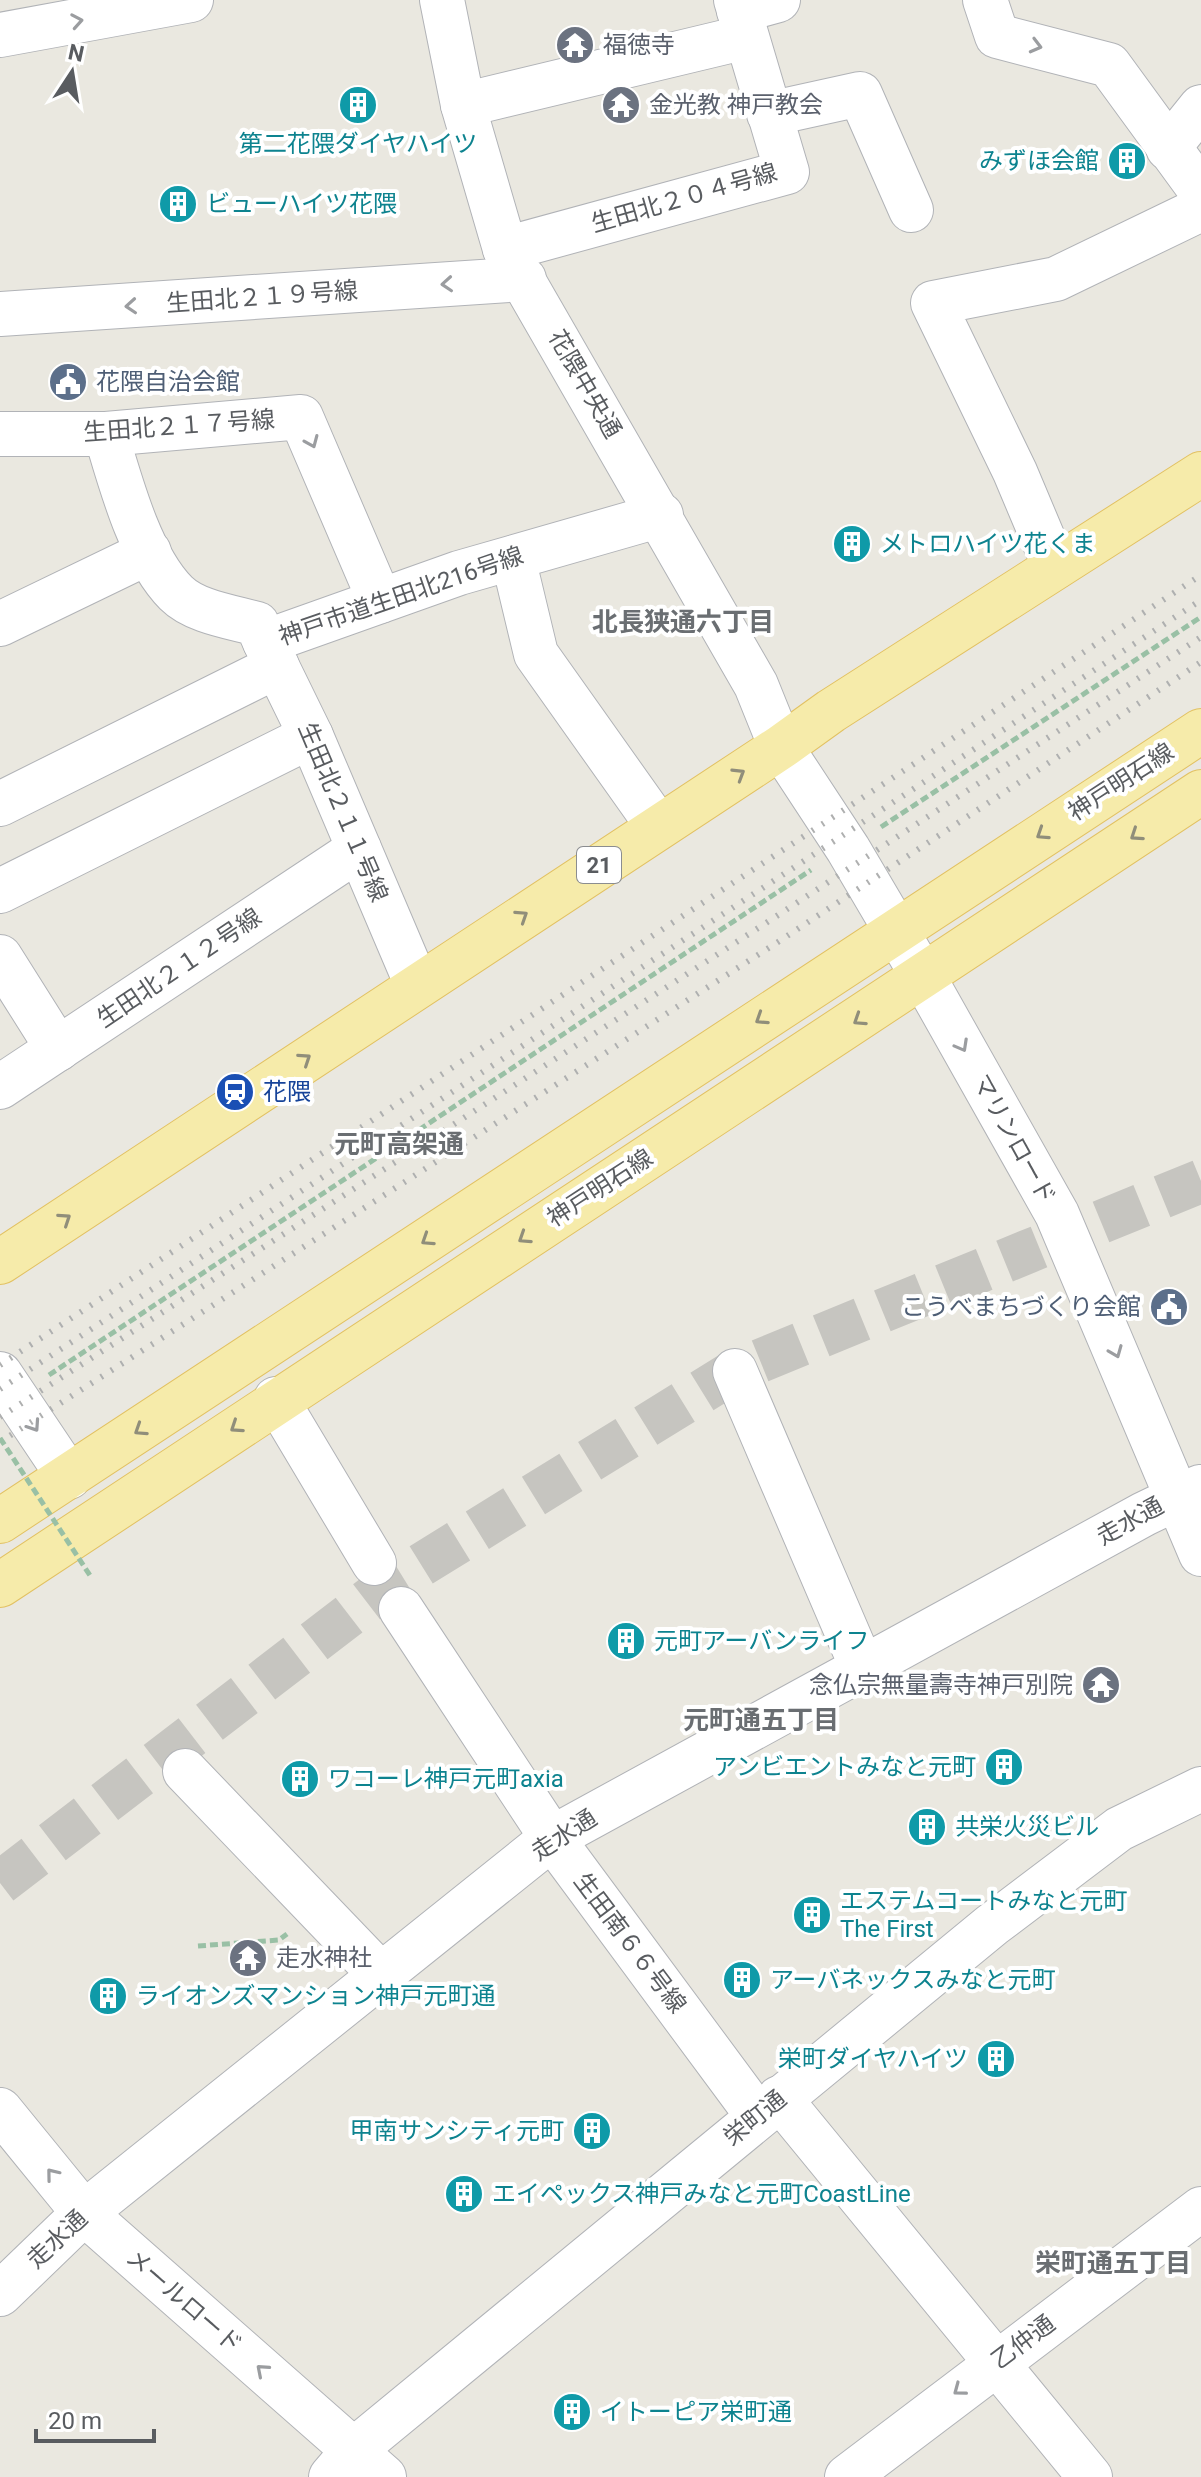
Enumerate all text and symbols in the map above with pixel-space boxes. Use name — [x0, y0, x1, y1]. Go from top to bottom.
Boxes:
one-way arrow — [70, 13, 84, 30]
temple icon: 福徳寺 — [554, 24, 596, 66]
place label: 福徳寺 — [603, 31, 675, 59]
north arrow — [32, 32, 112, 112]
one-way arrow — [1029, 36, 1043, 53]
text: N — [66, 39, 86, 67]
building icon: 第二花隈ダイヤハイツ — [337, 84, 379, 126]
temple icon: 金光教 神戸教会 — [600, 84, 642, 126]
place label: 金光教 神戸教会 — [649, 91, 823, 119]
place label: 第二花隈ダイヤハイツ — [239, 130, 477, 158]
building icon: みずほ会館 — [1106, 140, 1148, 182]
place label: みずほ会館 — [979, 147, 1099, 175]
street label: 生田北２０４号線 — [588, 158, 780, 238]
building icon: ビューハイツ花隈 — [157, 183, 199, 225]
place label: ビューハイツ花隈 — [206, 190, 397, 218]
one-way arrow — [440, 275, 453, 292]
street label: 生田北２１９号線 — [165, 276, 359, 318]
one-way arrow — [124, 297, 137, 314]
street label: 花隈中央通 — [543, 325, 627, 443]
public building icon: 花隈自治会館 — [47, 361, 89, 403]
place label: 花隈自治会館 — [96, 368, 240, 396]
street label: 生田北２１７号線 — [82, 405, 276, 447]
one-way arrow — [303, 434, 319, 449]
building icon: メトロハイツ花くま — [831, 523, 873, 565]
place label: メトロハイツ花くま — [880, 530, 1096, 558]
street label: 神戸市道生田北216号線 — [275, 541, 527, 651]
district label: 北長狭通六丁目 — [592, 607, 774, 637]
street label: 生田北２１１号線 — [293, 718, 393, 906]
street label: 神戸明石線 — [1063, 738, 1179, 826]
one-way arrow — [731, 768, 745, 783]
one-way arrow — [1036, 825, 1051, 840]
one-way arrow — [1130, 826, 1145, 841]
road number: 21 — [577, 847, 621, 883]
street label: 生田北２１２号線 — [92, 903, 266, 1033]
one-way arrow — [513, 910, 527, 925]
one-way arrow — [755, 1009, 769, 1024]
one-way arrow — [853, 1010, 867, 1025]
one-way arrow — [952, 1037, 968, 1051]
one-way arrow — [296, 1054, 311, 1069]
street label: マリンロード — [967, 1069, 1061, 1209]
station icon: 花隈 — [214, 1071, 256, 1113]
place label: 花隈 — [263, 1078, 311, 1106]
district label: 元町高架通 — [334, 1129, 464, 1159]
street label: 神戸明石線 — [542, 1144, 658, 1232]
one-way arrow — [56, 1213, 71, 1228]
one-way arrow — [518, 1229, 532, 1244]
one-way arrow — [421, 1230, 436, 1245]
public building icon: こうべまちづくり会館 — [1148, 1286, 1190, 1328]
place label: こうべまちづくり会館 — [901, 1293, 1141, 1321]
one-way arrow — [1106, 1344, 1122, 1358]
one-way arrow — [24, 1417, 39, 1431]
one-way arrow — [230, 1417, 244, 1432]
one-way arrow — [135, 1420, 149, 1435]
street label: 走水通 — [1092, 1491, 1168, 1551]
building icon: 元町アーバンライフ — [605, 1620, 647, 1662]
place label: 元町アーバンライフ — [654, 1627, 870, 1655]
temple icon: 念仏宗無量壽寺神戸別院 — [1080, 1664, 1122, 1706]
place label: 念仏宗無量壽寺神戸別院 — [809, 1671, 1073, 1699]
district label: 元町通五丁目 — [683, 1705, 839, 1735]
building icon: アンビエントみなと元町 — [983, 1746, 1025, 1788]
place label: アンビエントみなと元町 — [713, 1753, 976, 1781]
building icon: ワコーレ神戸元町axia — [279, 1758, 321, 1800]
place label: ワコーレ神戸元町axia — [328, 1765, 564, 1793]
street label: 走水通 — [526, 1804, 602, 1866]
building icon: 共栄火災ビル — [906, 1806, 948, 1848]
place label: 共栄火災ビル — [955, 1813, 1099, 1841]
street label: 生田南６６号線 — [568, 1867, 692, 2019]
place label: エステムコートみなと元町 The First — [840, 1887, 1127, 1943]
building icon: エステムコートみなと元町 The First — [791, 1894, 833, 1936]
temple icon: 走水神社 — [227, 1937, 269, 1979]
place label: 走水神社 — [276, 1944, 372, 1972]
building icon: アーバネックスみなと元町 — [721, 1959, 763, 2001]
place label: アーバネックスみなと元町 — [770, 1966, 1056, 1994]
building icon: ライオンズマンション神戸元町通 — [87, 1975, 129, 2017]
place label: ライオンズマンション神戸元町通 — [136, 1982, 496, 2010]
building icon: 栄町ダイヤハイツ — [975, 2038, 1017, 2080]
place label: 栄町ダイヤハイツ — [778, 2045, 968, 2073]
street label: 栄町通 — [718, 2084, 792, 2152]
building icon: 甲南サンシティ元町 — [571, 2110, 613, 2152]
place label: 甲南サンシティ元町 — [349, 2117, 564, 2145]
one-way arrow — [47, 2169, 62, 2183]
building icon: エイペックス神戸みなと元町CoastLine — [443, 2173, 485, 2215]
place label: エイペックス神戸みなと元町CoastLine — [492, 2180, 911, 2208]
street label: 走水通 — [21, 2204, 93, 2274]
street label: メールロード — [120, 2243, 248, 2359]
district label: 栄町通五丁目 — [1035, 2248, 1191, 2278]
street label: 乙仲通 — [986, 2309, 1060, 2375]
one-way arrow — [257, 2365, 272, 2380]
one-way arrow — [954, 2381, 968, 2395]
building icon: イトーピア栄町通 — [551, 2391, 593, 2433]
scale bar — [36, 2393, 154, 2443]
place label: イトーピア栄町通 — [600, 2398, 792, 2426]
text: 20 m — [48, 2407, 102, 2435]

